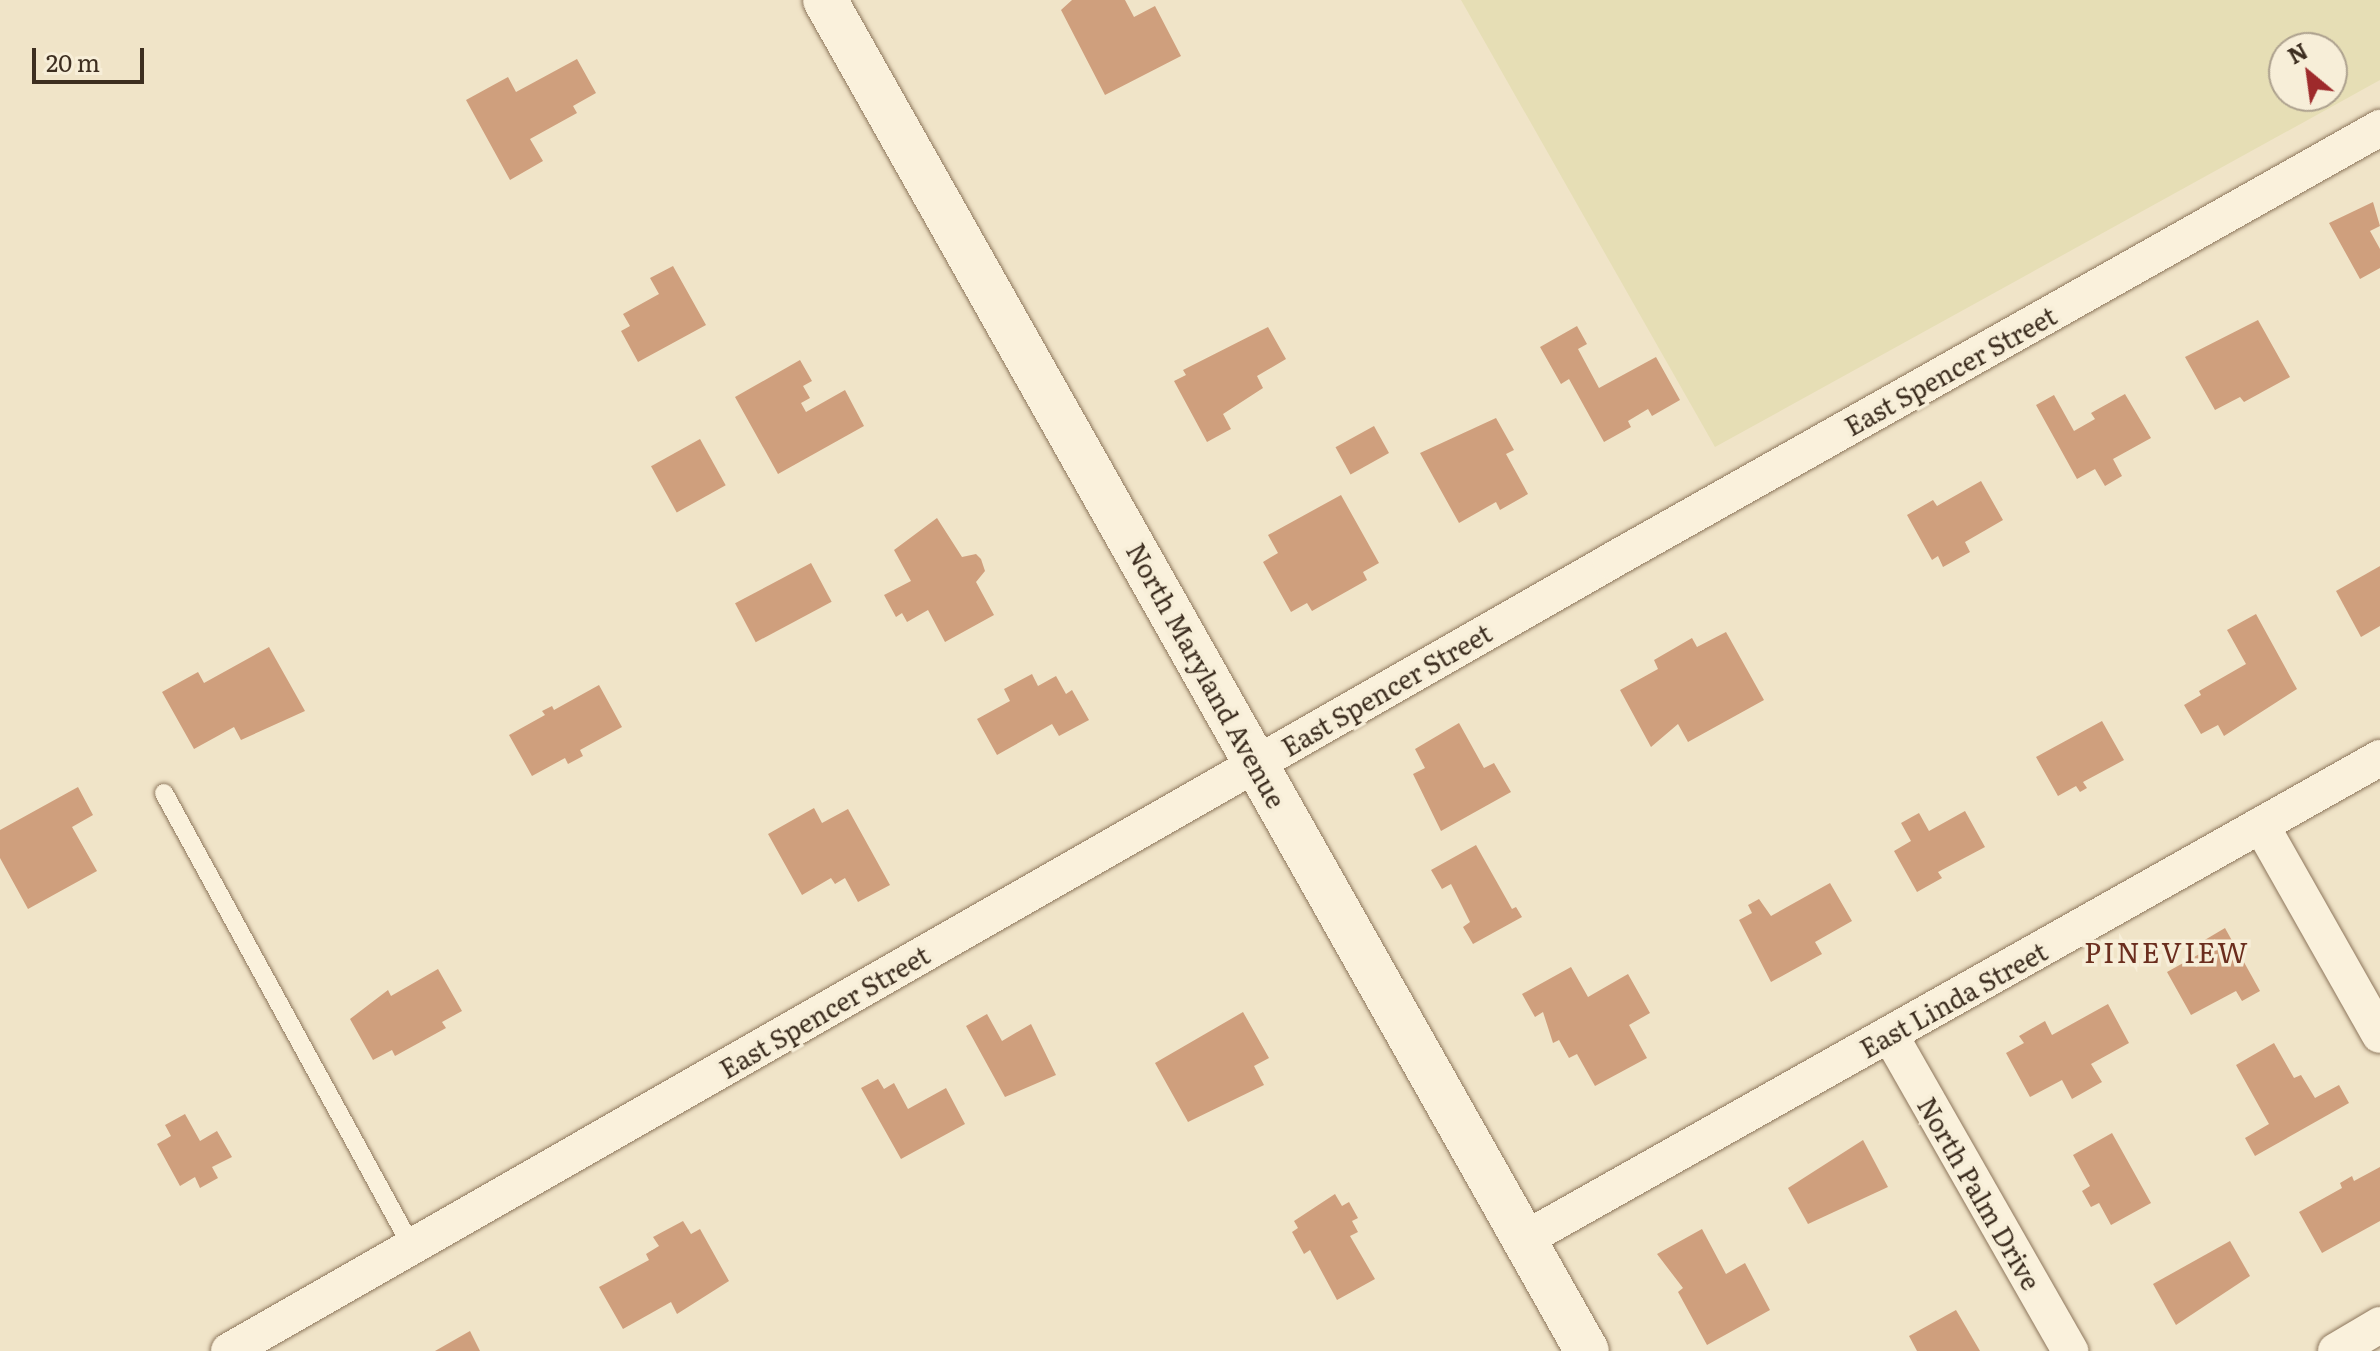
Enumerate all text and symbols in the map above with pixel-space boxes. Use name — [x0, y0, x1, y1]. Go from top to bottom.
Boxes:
scale bar — [36, 32, 148, 82]
north arrow — [2268, 32, 2348, 112]
text: N — [2281, 33, 2313, 71]
text: 20 m — [46, 44, 100, 79]
street label: East Spencer Street — [1839, 299, 2061, 441]
street label: North Maryland Avenue — [1121, 537, 1293, 813]
street label: East Spencer Street — [1275, 616, 1497, 762]
district label: PINEVIEW — [2084, 934, 2250, 968]
street label: East Linda Street — [1854, 935, 2052, 1063]
street label: East Spencer Street — [713, 938, 935, 1084]
street label: North Palm Drive — [1912, 1091, 2048, 1295]

